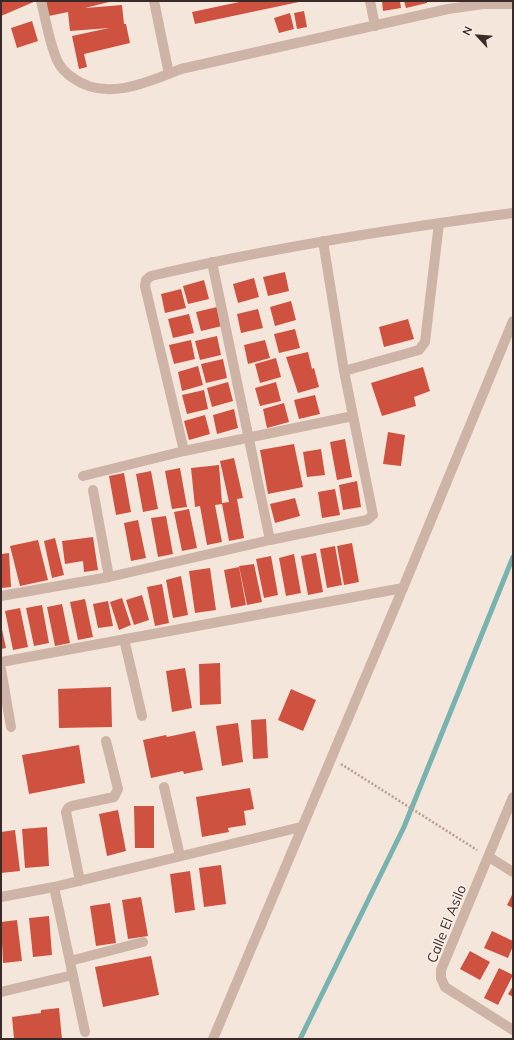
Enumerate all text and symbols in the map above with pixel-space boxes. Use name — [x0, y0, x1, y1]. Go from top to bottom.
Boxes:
north arrow — [458, 16, 498, 56]
text: N — [459, 24, 475, 38]
street label: Calle El Asilo — [424, 883, 470, 965]

